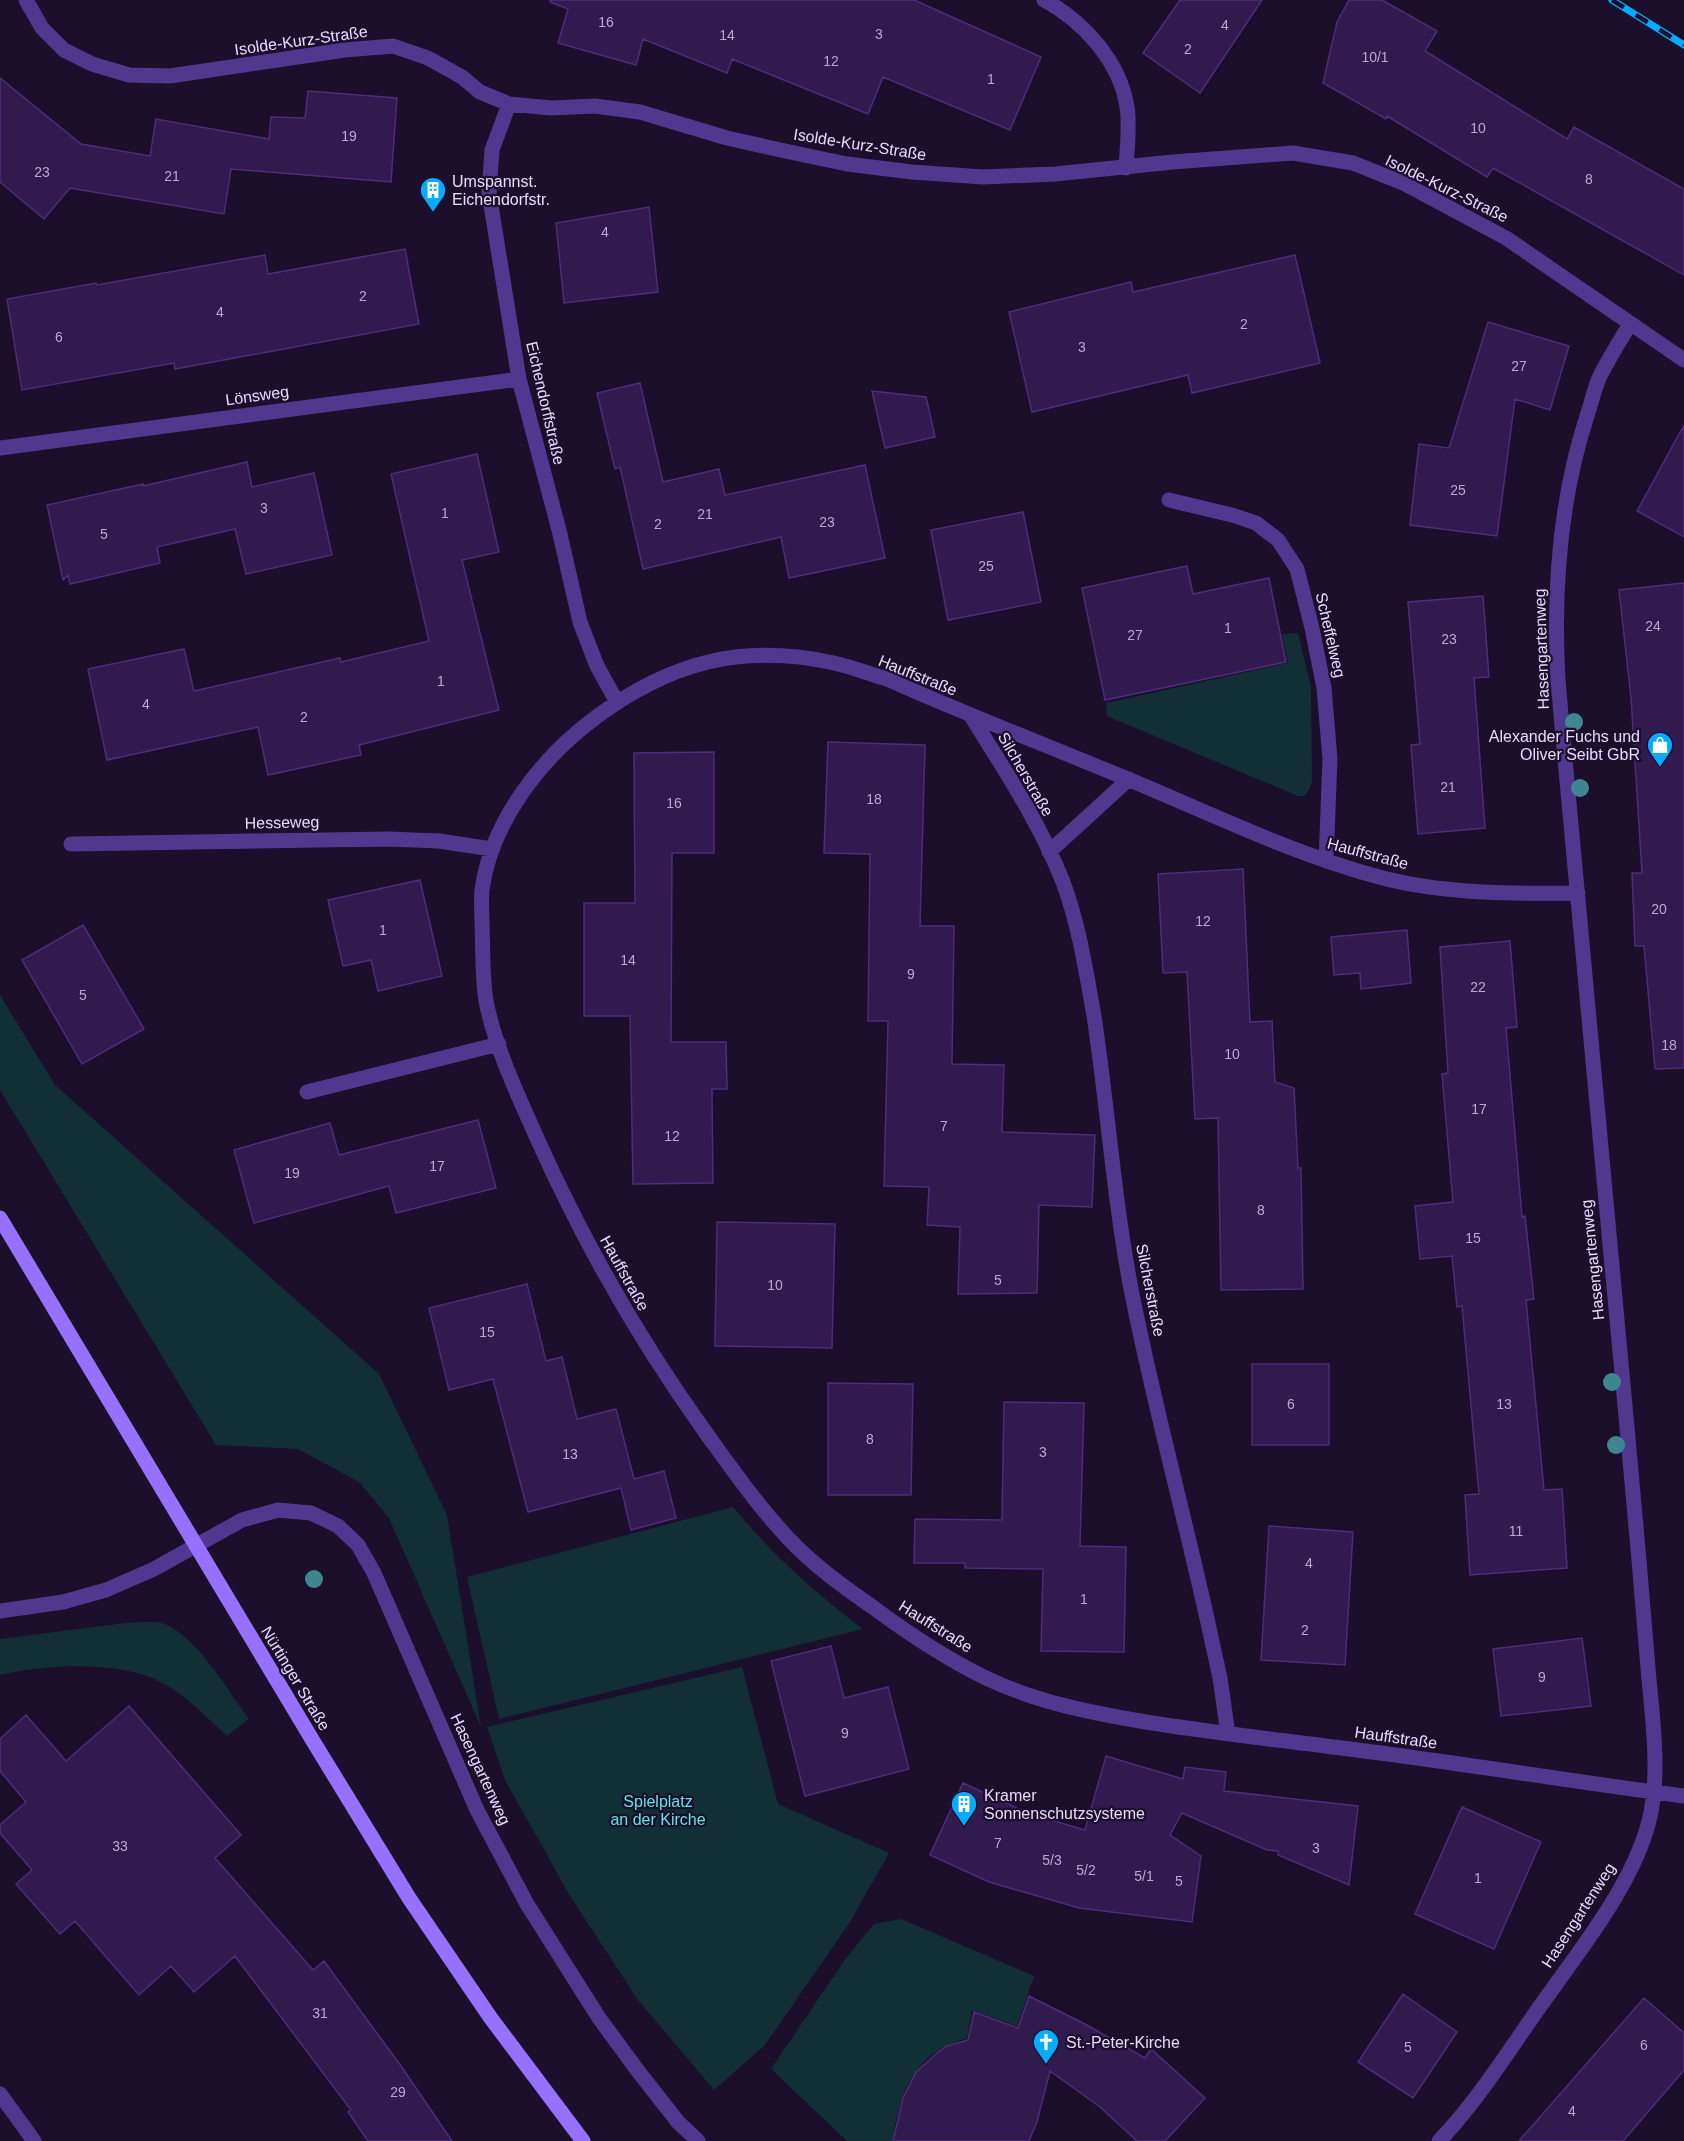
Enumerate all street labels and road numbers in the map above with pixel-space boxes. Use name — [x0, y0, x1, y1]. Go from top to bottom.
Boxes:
street label: Isolde-Kurz-Straße — [233, 23, 369, 58]
street label: Isolde-Kurz-Straße — [792, 126, 928, 163]
street label: Isolde-Kurz-Straße — [1383, 151, 1511, 226]
street label: Eichendorffstraße — [523, 340, 568, 467]
street label: Lönsweg — [224, 383, 290, 408]
street label: Hasengartenweg — [1531, 588, 1552, 710]
street label: Scheffelweg — [1312, 591, 1349, 679]
street label: Hauffstraße — [876, 652, 960, 699]
street label: Silcherstraße — [995, 729, 1057, 819]
street label: Hesseweg — [245, 813, 320, 832]
street label: Hauffstraße — [1325, 834, 1410, 872]
street label: Hasengartenweg — [1578, 1199, 1607, 1321]
street label: Hauffstraße — [597, 1233, 652, 1314]
street label: Silcherstraße — [1133, 1242, 1168, 1338]
street label: Hauffstraße — [896, 1597, 976, 1656]
street label: Nürtinger Straße — [258, 1623, 333, 1733]
street label: Hasengartenweg — [447, 1711, 514, 1828]
street label: Hauffstraße — [1354, 1723, 1438, 1752]
street label: Hasengartenweg — [1538, 1860, 1618, 1971]

